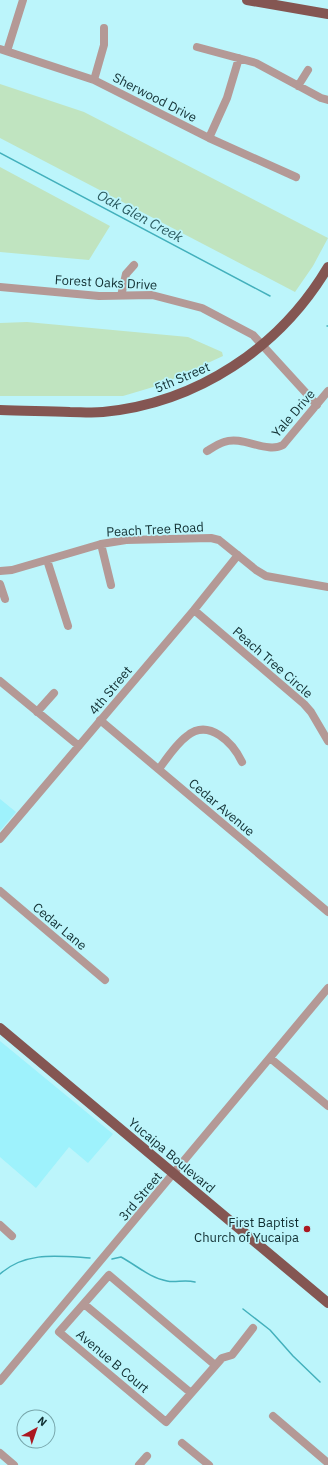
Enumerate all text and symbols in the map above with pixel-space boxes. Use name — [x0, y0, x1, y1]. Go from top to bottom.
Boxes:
street label: Sherwood Drive — [110, 69, 200, 126]
water label: Oak Glen Creek — [94, 186, 187, 246]
street label: Forest Oaks Drive — [54, 271, 158, 294]
street label: 5th Street — [152, 358, 212, 397]
street label: Yale Drive — [268, 386, 319, 441]
street label: Peach Tree Road — [106, 518, 204, 541]
street label: Peach Tree Circle — [229, 623, 316, 702]
street label: 4th Street — [85, 662, 136, 718]
street label: Cedar Avenue — [185, 775, 258, 840]
street label: Cedar Lane — [29, 899, 90, 954]
street label: Yucaipa Boulevard — [125, 1114, 219, 1197]
street label: 3rd Street — [115, 1168, 166, 1224]
place label: First Baptist Church of Yucaipa — [194, 1214, 299, 1246]
marker: First Baptist Church of Yucaipa — [302, 1224, 312, 1234]
street label: Avenue B Court — [73, 1326, 153, 1397]
north arrow — [16, 1409, 56, 1449]
text: N — [35, 1413, 50, 1429]

